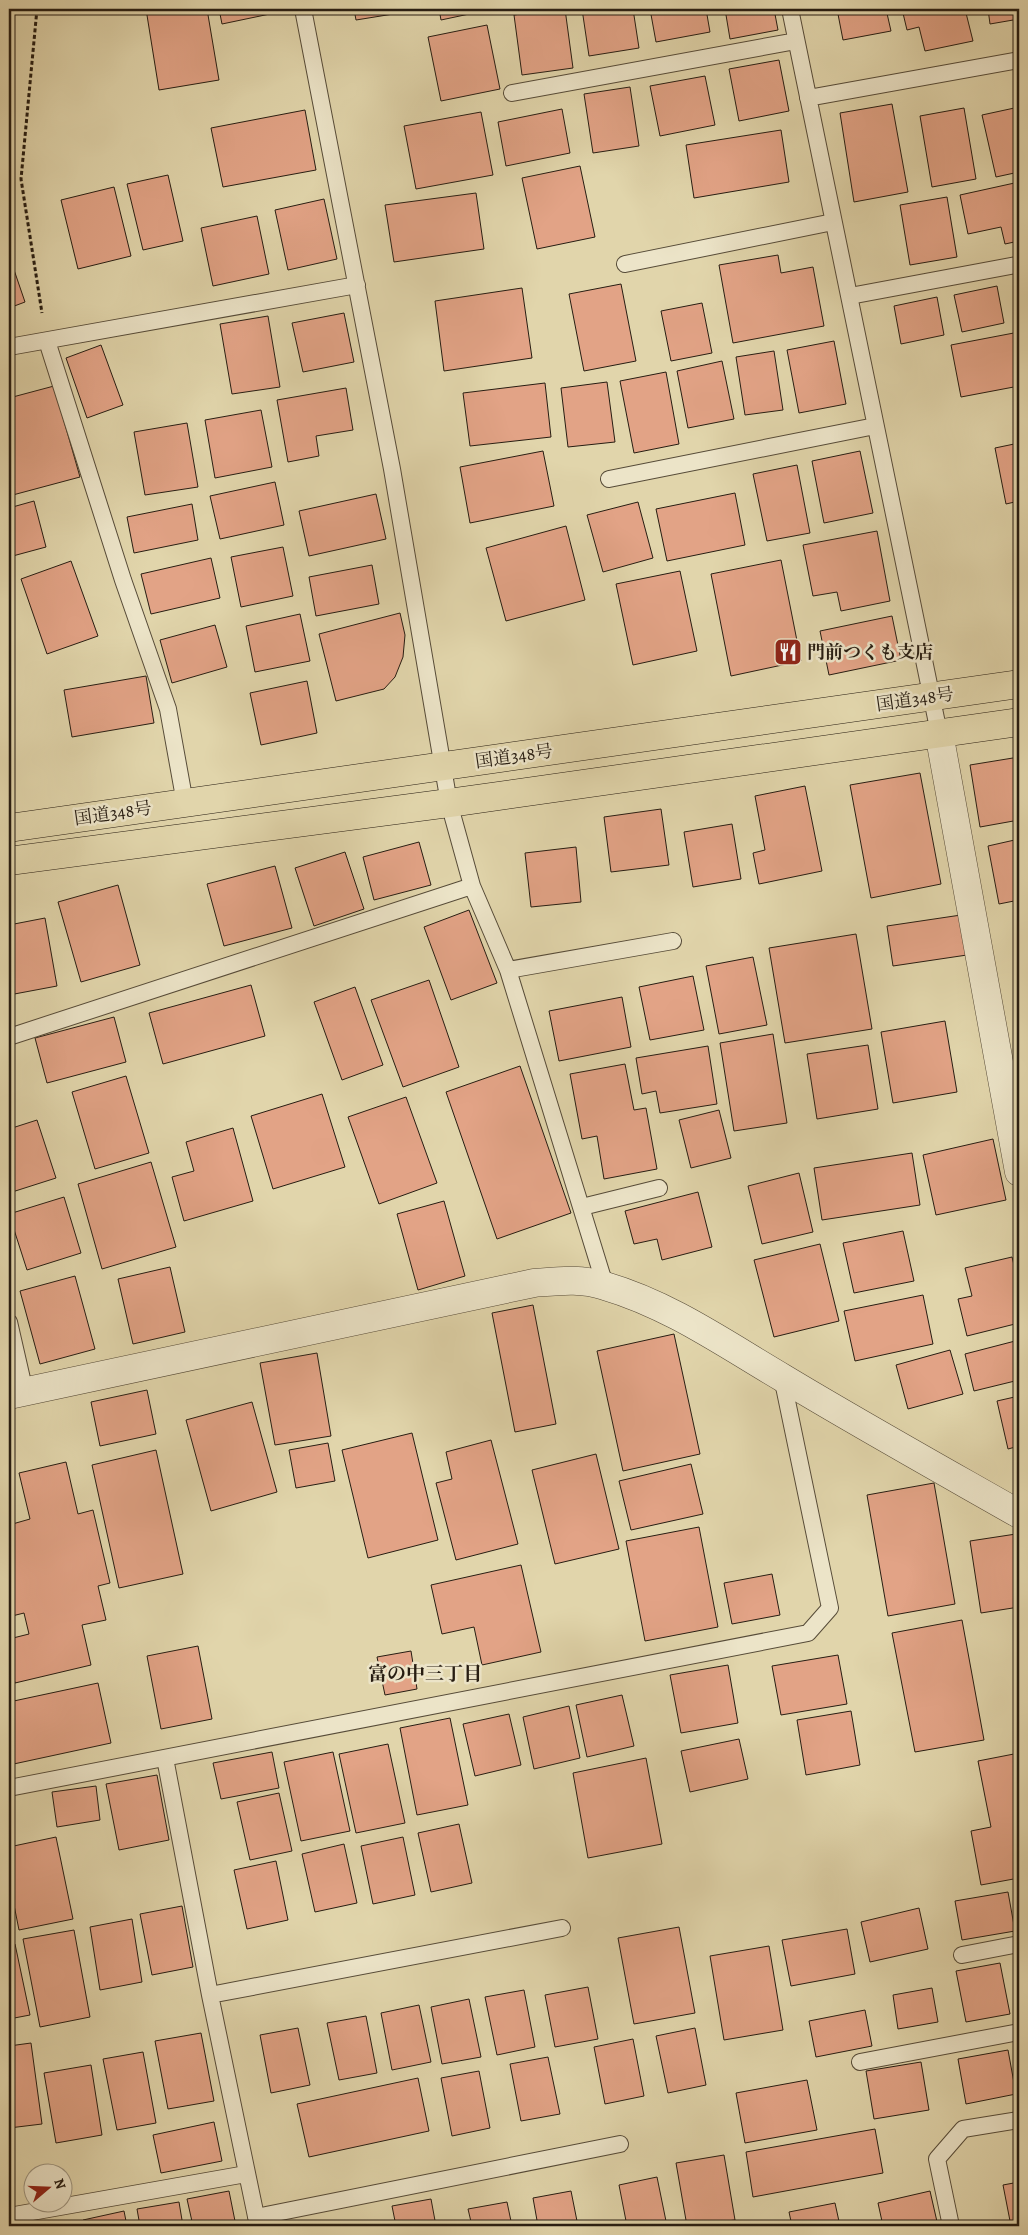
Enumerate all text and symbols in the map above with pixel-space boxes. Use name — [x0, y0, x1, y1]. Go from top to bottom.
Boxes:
restaurant icon: 門前つくも支店 — [773, 637, 803, 667]
place label: 門前つくも支店 — [807, 640, 933, 664]
street label: 国道348号 — [875, 682, 955, 716]
street label: 国道348号 — [474, 739, 554, 773]
street label: 国道348号 — [73, 796, 153, 830]
district label: 富の中三丁目 — [368, 1661, 482, 1687]
north arrow — [22, 2162, 72, 2212]
text: N — [49, 2176, 70, 2192]

